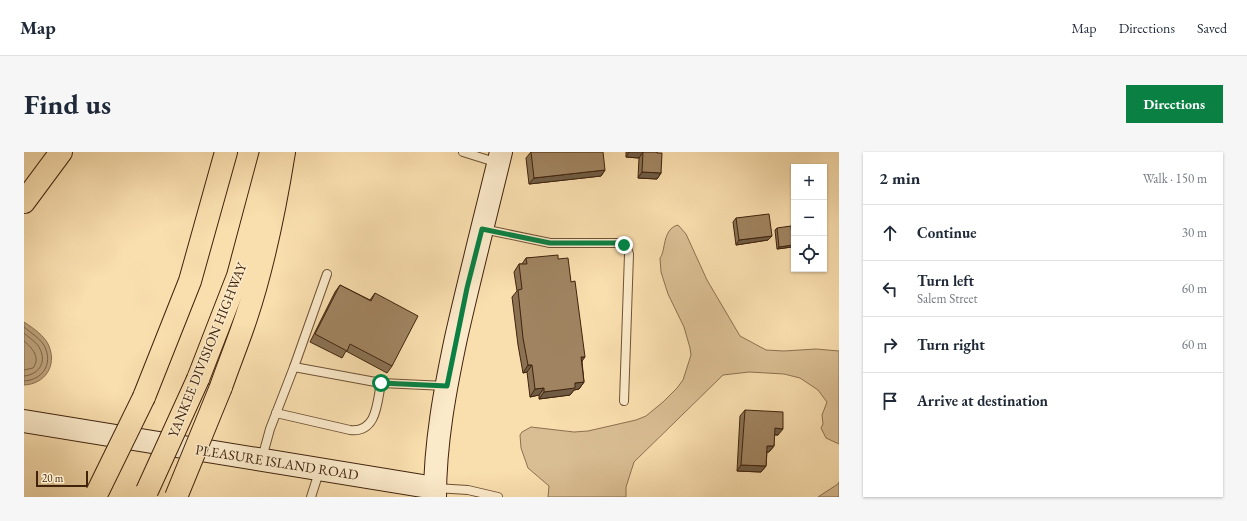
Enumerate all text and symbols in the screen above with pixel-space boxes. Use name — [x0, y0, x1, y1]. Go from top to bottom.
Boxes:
text: Map — [20, 15, 56, 40]
text: Map — [1071, 19, 1097, 37]
text: Directions — [1119, 19, 1175, 37]
text: Saved — [1197, 19, 1227, 37]
button: Directions — [1126, 85, 1223, 123]
text: Find us — [24, 86, 111, 122]
map controls — [791, 164, 827, 272]
button: + — [791, 164, 827, 200]
text: 2 min — [879, 167, 920, 189]
text: Walk · 150 m — [1143, 170, 1207, 187]
button: − — [791, 200, 827, 236]
icon: ahead — [879, 222, 901, 244]
text: Continue — [917, 223, 977, 242]
text: 30 m — [1182, 224, 1207, 241]
route end — [615, 236, 633, 254]
button: locate — [791, 236, 827, 272]
street label: YANKEE DIVISION HIGHWAY — [164, 259, 251, 440]
text: Turn left — [917, 271, 974, 290]
icon: left — [879, 278, 901, 300]
text: 60 m — [1182, 280, 1207, 297]
text: Salem Street — [917, 290, 978, 307]
icon: right — [879, 334, 901, 356]
text: Turn right — [917, 335, 985, 354]
text: 60 m — [1182, 336, 1207, 353]
route start — [372, 374, 390, 392]
icon: arrive — [879, 390, 901, 412]
text: Arrive at destination — [917, 391, 1048, 410]
street label: PLEASURE ISLAND ROAD — [194, 440, 360, 484]
scale bar — [36, 469, 88, 488]
text: 20 m — [42, 471, 63, 485]

